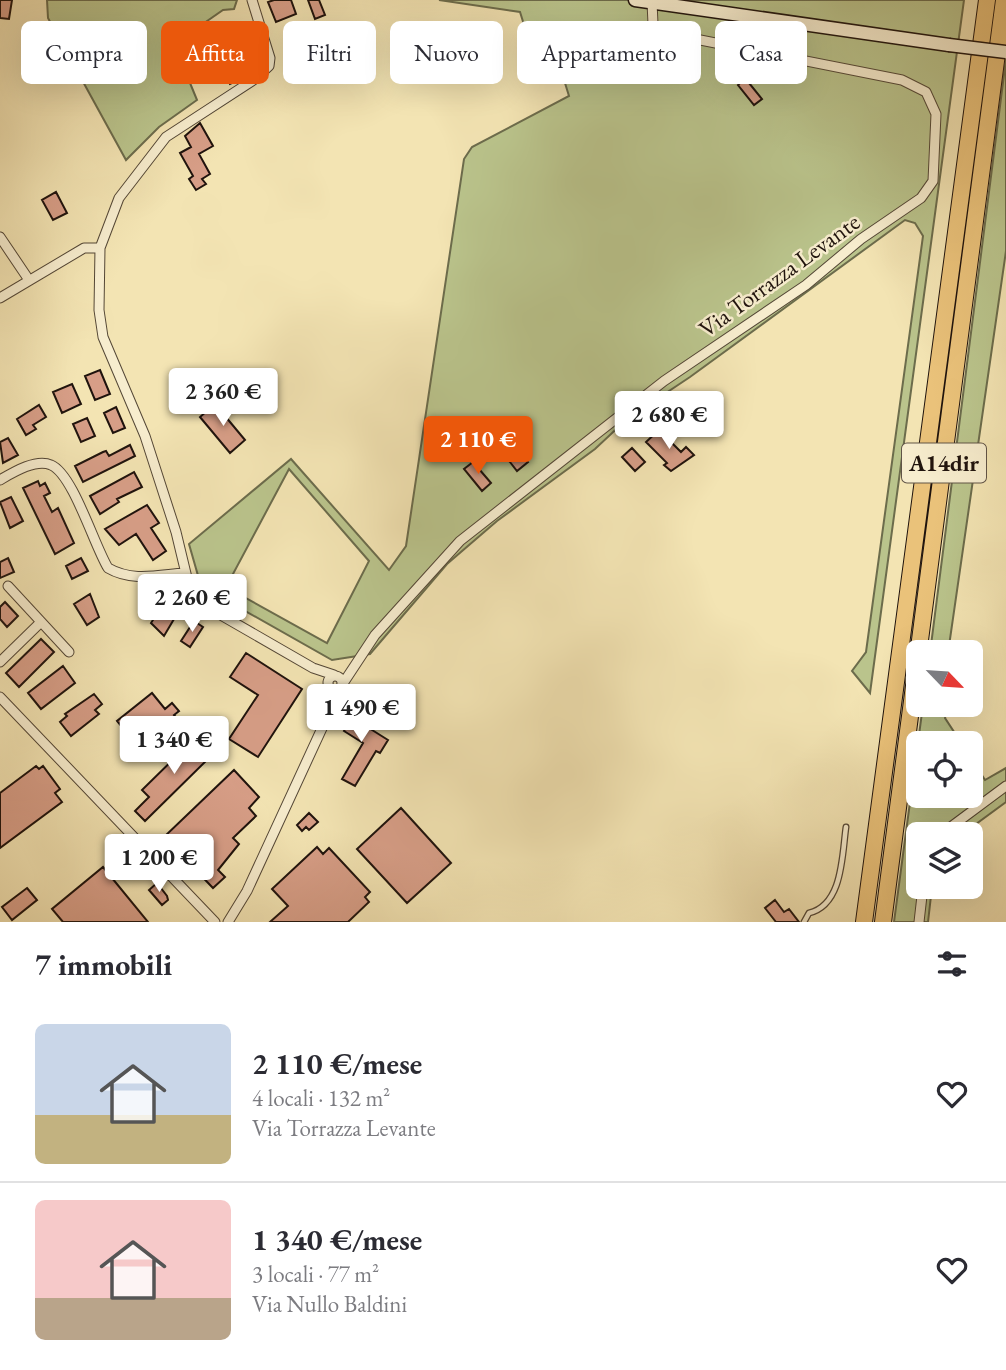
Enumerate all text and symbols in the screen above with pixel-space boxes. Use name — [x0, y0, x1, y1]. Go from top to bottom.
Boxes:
chip: Compra — [21, 21, 147, 84]
chip: Affitta — [161, 21, 269, 84]
chip: Filtri — [283, 21, 376, 84]
chip: Nuovo — [390, 21, 503, 84]
chip: Appartamento — [517, 21, 701, 84]
chip: Casa — [715, 21, 807, 84]
street label: Via Torrazza Levante — [692, 206, 866, 344]
pin: 2 360 € — [158, 368, 288, 428]
text: 2 360 € — [185, 376, 261, 406]
pin: 2 680 € — [604, 392, 734, 451]
text: 2 680 € — [631, 399, 707, 429]
pin: 2 110 € — [413, 416, 543, 476]
text: 2 110 € — [440, 424, 516, 454]
road number: A14dir — [902, 444, 986, 482]
pin: 2 260 € — [127, 574, 257, 634]
text: 2 260 € — [154, 582, 230, 612]
north arrow — [906, 640, 984, 718]
map controls — [906, 640, 983, 899]
pin: 1 490 € — [296, 684, 426, 744]
text: 1 490 € — [323, 692, 399, 722]
pin: 1 340 € — [109, 716, 239, 776]
text: 1 340 € — [136, 724, 212, 754]
button: locate — [906, 731, 983, 808]
button: layers — [906, 822, 983, 899]
pin: 1 200 € — [94, 834, 224, 894]
text: 1 200 € — [121, 842, 197, 872]
text: 7 immobili — [35, 945, 172, 984]
icon: filters — [933, 945, 971, 983]
text: 2 110 €/mese — [252, 1044, 422, 1083]
icon: home — [91, 1052, 175, 1136]
icon: heart — [933, 1075, 971, 1113]
text: 4 locali · 132 m² — [252, 1083, 390, 1113]
text: Via Torrazza Levante — [252, 1113, 436, 1143]
text: 1 340 €/mese — [252, 1220, 422, 1259]
icon: home — [91, 1228, 175, 1312]
icon: heart — [933, 1251, 971, 1289]
text: 3 locali · 77 m² — [252, 1259, 379, 1289]
text: Via Nullo Baldini — [252, 1289, 407, 1319]

